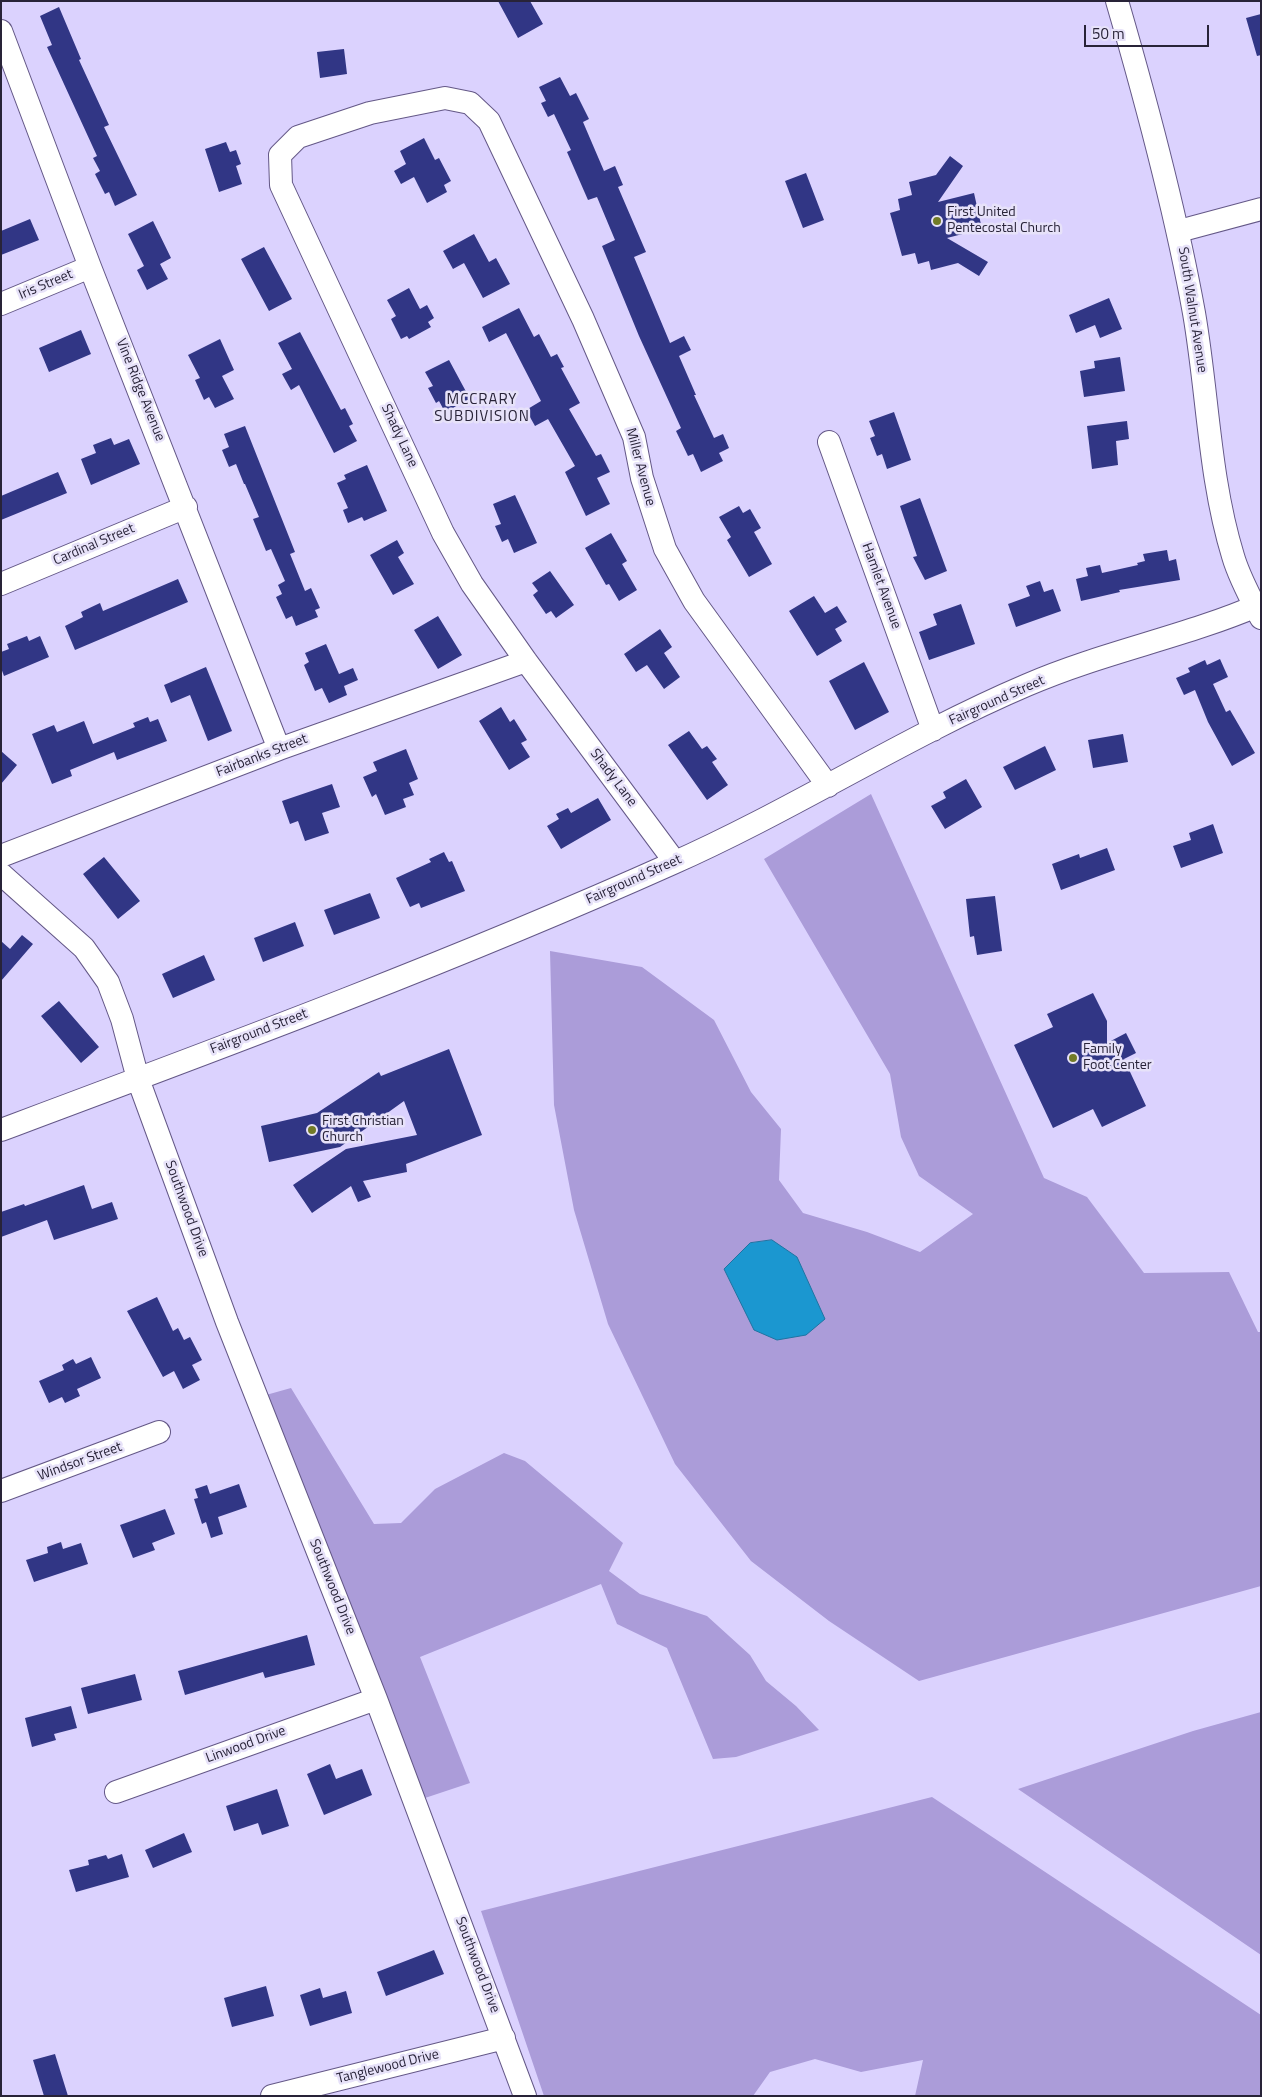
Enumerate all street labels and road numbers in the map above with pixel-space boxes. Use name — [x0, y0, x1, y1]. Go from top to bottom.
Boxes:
street label: South Walnut Avenue — [1174, 246, 1210, 374]
street label: Iris Street — [16, 266, 76, 304]
street label: Vine Ridge Avenue — [112, 336, 168, 444]
street label: Shady Lane — [377, 402, 421, 470]
street label: Miller Avenue — [622, 426, 658, 508]
street label: Cardinal Street — [51, 520, 137, 570]
street label: Hamlet Avenue — [858, 541, 904, 631]
street label: Fairground Street — [947, 672, 1047, 730]
street label: Fairbanks Street — [214, 731, 310, 781]
street label: Shady Lane — [586, 746, 640, 810]
street label: Fairground Street — [584, 851, 684, 909]
street label: Fairground Street — [208, 1006, 310, 1058]
street label: Southwood Drive — [161, 1159, 211, 1259]
street label: Windsor Street — [36, 1439, 124, 1485]
street label: Southwood Drive — [305, 1537, 359, 1637]
street label: Linwood Drive — [204, 1723, 288, 1767]
street label: Southwood Drive — [451, 1915, 503, 2015]
street label: Tanglewood Drive — [335, 2046, 441, 2088]

